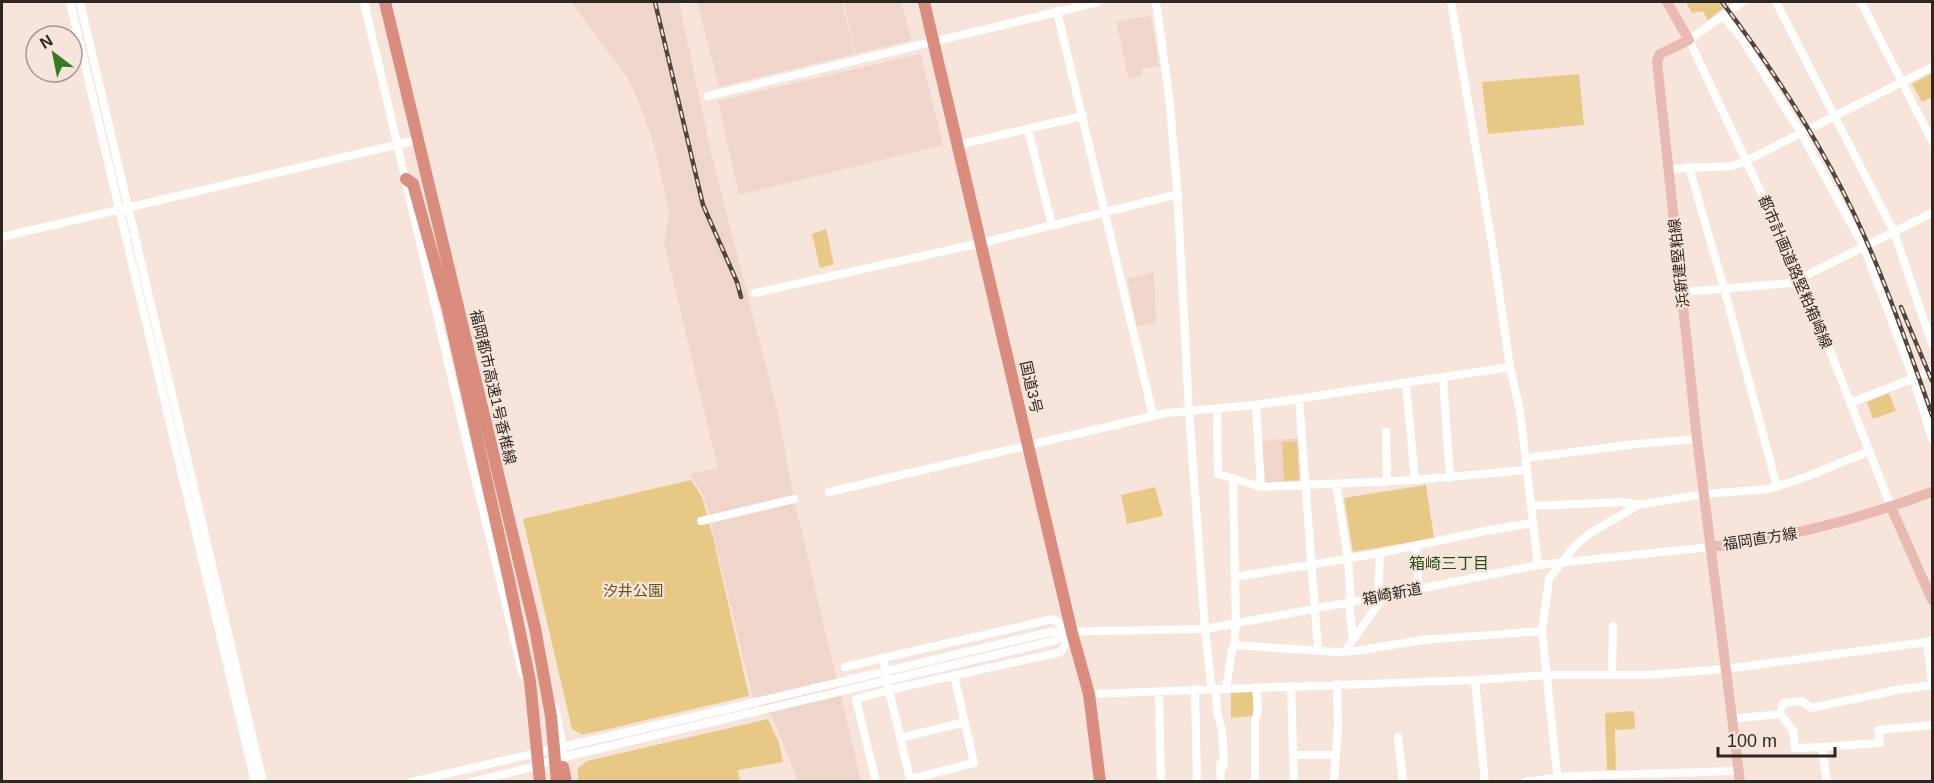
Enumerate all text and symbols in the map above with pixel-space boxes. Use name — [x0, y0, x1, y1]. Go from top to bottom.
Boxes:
north arrow — [24, 24, 84, 84]
text: N — [37, 31, 56, 52]
street label: 都市計画道路堅粕箱崎線 — [1755, 193, 1836, 351]
street label: 浜新建堅粕線 — [1665, 217, 1692, 309]
street label: 福岡都市高速1号香椎線 — [467, 308, 520, 466]
street label: 国道3号 — [1017, 359, 1046, 415]
street label: 福岡直方線 — [1722, 524, 1798, 553]
district label: 箱崎三丁目 — [1409, 555, 1489, 572]
street label: 箱崎新道 — [1361, 579, 1423, 608]
park label: 汐井公園 — [603, 582, 663, 599]
scale bar — [1718, 720, 1835, 758]
text: 100 m — [1727, 731, 1777, 751]

